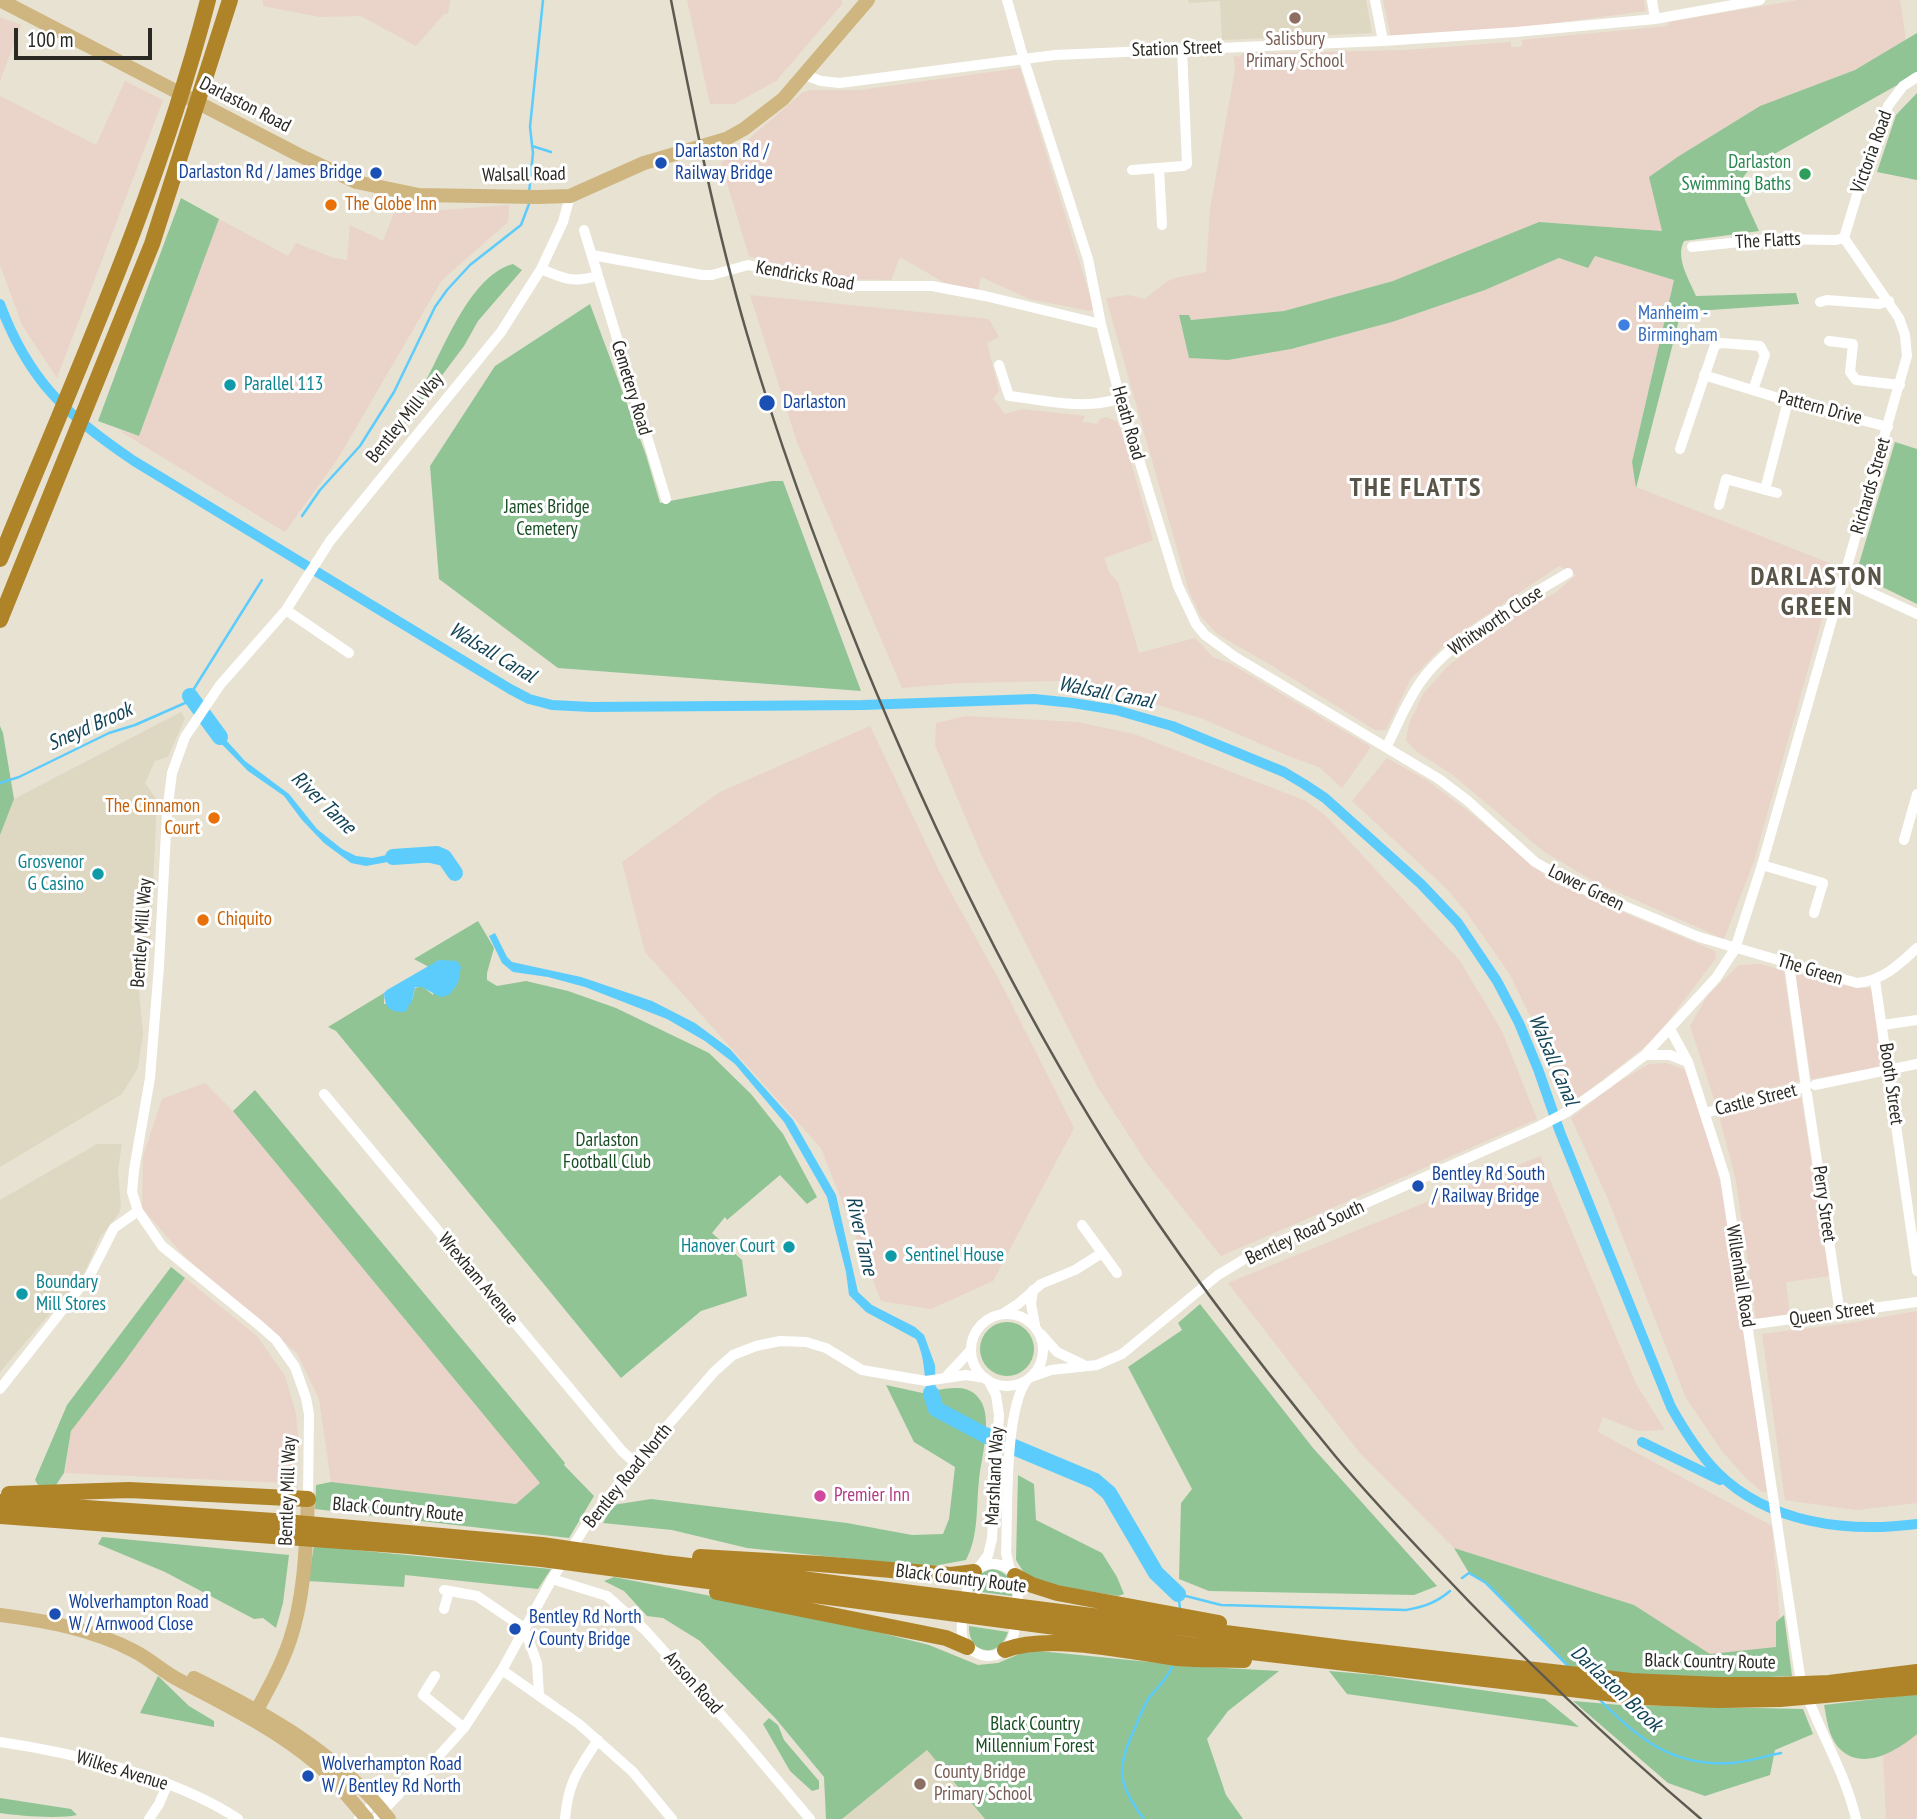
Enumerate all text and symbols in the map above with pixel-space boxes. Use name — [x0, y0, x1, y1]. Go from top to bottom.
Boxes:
marker: Salisbury Primary School — [1287, 10, 1303, 26]
scale bar — [18, 14, 156, 58]
text: 100 m — [27, 26, 73, 53]
place label: Salisbury Primary School — [1246, 29, 1344, 73]
street label: Station Street — [1132, 36, 1222, 62]
street label: Darlaston Road — [196, 72, 294, 138]
street label: Victoria Road — [1847, 108, 1897, 196]
place label: Darlaston Rd / Railway Bridge — [675, 141, 773, 185]
place label: Darlaston Swimming Baths — [1682, 152, 1791, 196]
marker: Darlaston Rd / Railway Bridge — [653, 155, 669, 171]
place label: Darlaston Rd / James Bridge — [179, 162, 362, 184]
street label: Walsall Road — [482, 163, 566, 187]
marker: Darlaston Rd / James Bridge — [368, 165, 384, 181]
marker: Darlaston Swimming Baths — [1797, 166, 1813, 182]
place label: The Globe Inn — [345, 194, 437, 216]
marker: The Globe Inn — [323, 197, 339, 213]
street label: The Flatts — [1735, 228, 1801, 254]
street label: Kendricks Road — [754, 256, 856, 296]
place label: Manheim - Birmingham — [1638, 303, 1718, 347]
marker: Manheim - Birmingham — [1616, 317, 1632, 333]
street label: Cemetery Road — [606, 338, 656, 438]
street label: Bentley Mill Way — [362, 368, 448, 468]
place label: Parallel 113 — [244, 374, 323, 396]
marker: Parallel 113 — [222, 377, 238, 393]
street label: Heath Road — [1107, 383, 1149, 463]
street label: Pattern Drive — [1776, 386, 1864, 430]
place label: Darlaston — [783, 392, 846, 414]
marker: Darlaston — [757, 393, 777, 413]
street label: Richards Street — [1846, 435, 1896, 537]
district label: THE FLATTS — [1351, 473, 1481, 505]
park label: James Bridge Cemetery — [504, 497, 590, 541]
district label: DARLASTON GREEN — [1752, 562, 1882, 624]
street label: Whitworth Close — [1445, 581, 1547, 661]
water label: Walsall Canal — [444, 617, 540, 689]
water label: Walsall Canal — [1056, 671, 1156, 715]
water label: Sneyd Brook — [44, 697, 136, 757]
water label: River Tame — [285, 766, 361, 840]
place label: The Cinnamon Court — [105, 796, 200, 840]
marker: The Cinnamon Court — [206, 810, 222, 826]
place label: Grosvenor G Casino — [18, 852, 84, 896]
street label: Lower Green — [1544, 860, 1628, 916]
marker: Grosvenor G Casino — [90, 866, 106, 882]
street label: Bentley Mill Way — [127, 878, 157, 988]
place label: Chiquito — [217, 909, 272, 931]
marker: Chiquito — [195, 912, 211, 928]
street label: The Green — [1775, 949, 1845, 991]
water label: Walsall Canal — [1523, 1011, 1583, 1109]
street label: Booth Street — [1874, 1042, 1908, 1126]
street label: Castle Street — [1713, 1079, 1799, 1121]
park label: Darlaston Football Club — [563, 1130, 651, 1174]
place label: Bentley Rd South / Railway Bridge — [1432, 1164, 1545, 1208]
street label: Perry Street — [1807, 1164, 1841, 1244]
marker: Bentley Rd South / Railway Bridge — [1410, 1178, 1426, 1194]
water label: River Tame — [840, 1194, 882, 1278]
street label: Bentley Road South — [1242, 1196, 1368, 1270]
street label: Willenhall Road — [1721, 1223, 1759, 1329]
street label: Wrexham Avenue — [433, 1228, 523, 1330]
place label: Hanover Court — [681, 1236, 775, 1258]
marker: Hanover Court — [781, 1239, 797, 1255]
place label: Sentinel House — [905, 1245, 1004, 1267]
marker: Sentinel House — [883, 1248, 899, 1264]
place label: Boundary Mill Stores — [36, 1272, 106, 1316]
marker: Boundary Mill Stores — [14, 1286, 30, 1302]
street label: Queen Street — [1788, 1297, 1876, 1331]
street label: Bentley Road North — [579, 1419, 677, 1533]
street label: Marshland Way — [981, 1426, 1009, 1526]
street label: Bentley Mill Way — [275, 1436, 301, 1546]
place label: Premier Inn — [834, 1485, 910, 1507]
marker: Premier Inn — [812, 1488, 828, 1504]
street label: Black Country Route — [332, 1493, 464, 1527]
street label: Black Country Route — [894, 1560, 1028, 1598]
place label: Wolverhampton Road W / Arnwood Close — [69, 1592, 209, 1636]
marker: Wolverhampton Road W / Arnwood Close — [47, 1606, 63, 1622]
place label: Bentley Rd North / County Bridge — [529, 1607, 642, 1651]
marker: Bentley Rd North / County Bridge — [507, 1621, 523, 1637]
water label: Darlaston Brook — [1565, 1640, 1667, 1738]
street label: Anson Road — [659, 1647, 727, 1719]
street label: Black Country Route — [1644, 1649, 1776, 1675]
park label: Black Country Millennium Forest — [975, 1714, 1095, 1758]
street label: Wilkes Avenue — [73, 1746, 171, 1796]
place label: Wolverhampton Road W / Bentley Rd North — [322, 1754, 462, 1798]
place label: County Bridge Primary School — [934, 1762, 1032, 1806]
marker: Wolverhampton Road W / Bentley Rd North — [300, 1768, 316, 1784]
marker: County Bridge Primary School — [912, 1776, 928, 1792]

